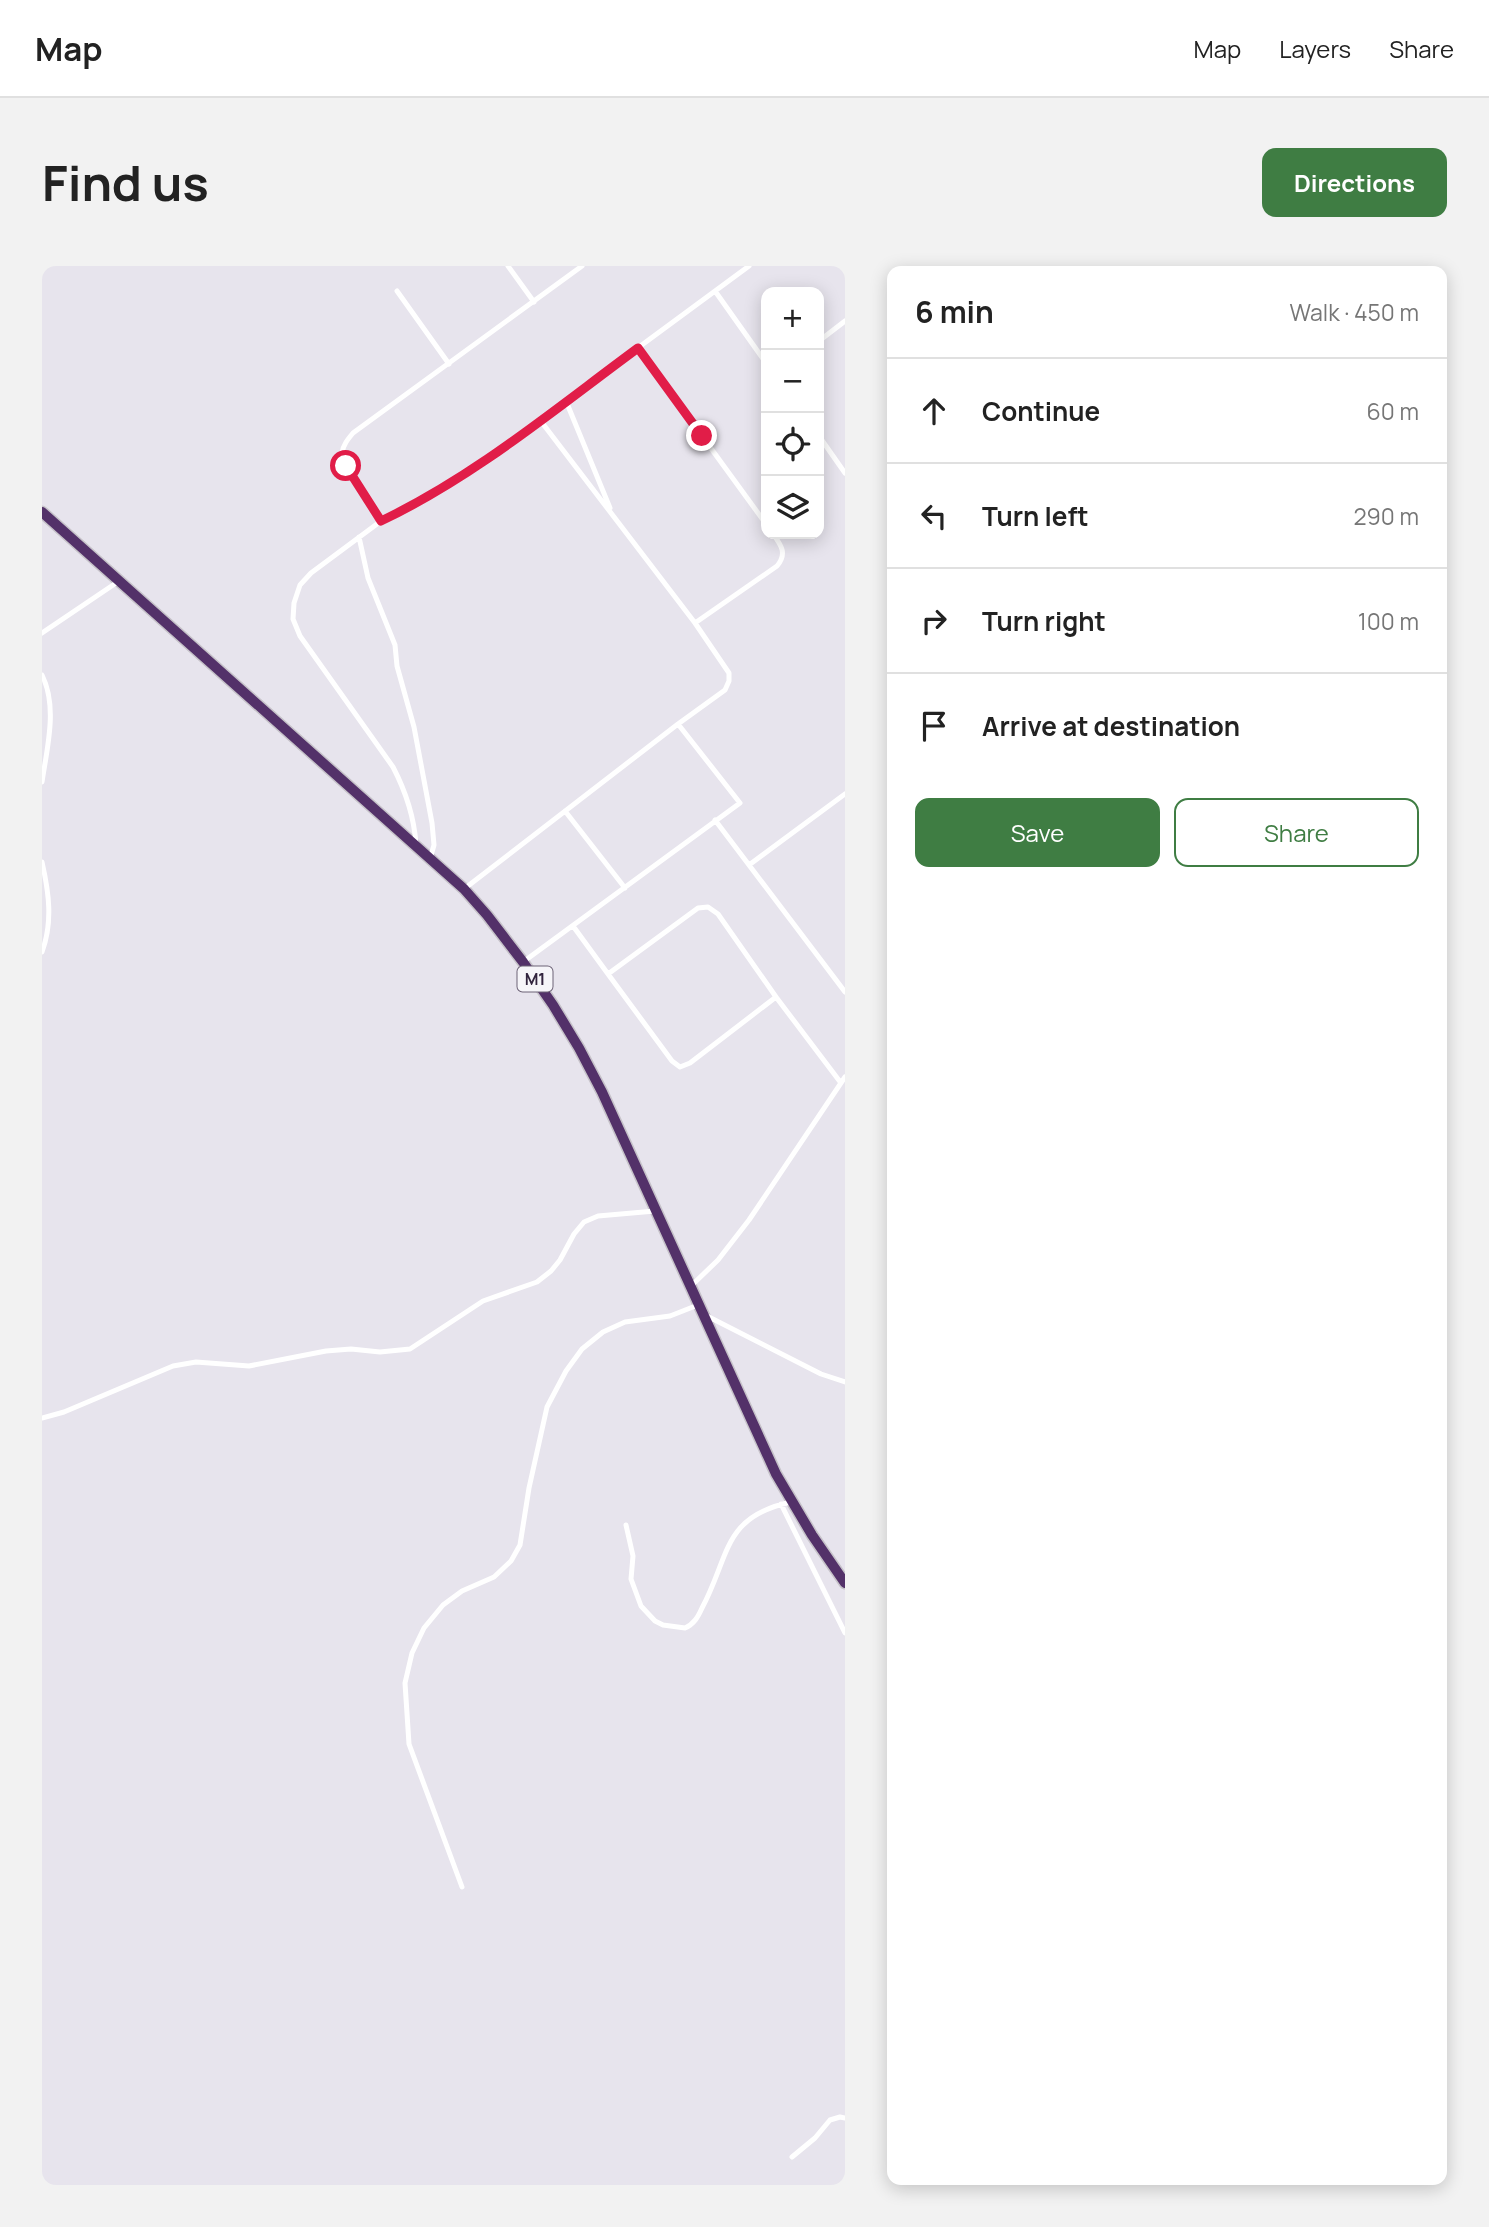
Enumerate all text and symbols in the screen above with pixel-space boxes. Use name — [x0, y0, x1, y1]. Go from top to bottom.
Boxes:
text: Map — [35, 26, 103, 71]
text: Map — [1194, 32, 1241, 65]
text: Layers — [1279, 32, 1351, 65]
text: Share — [1389, 32, 1454, 65]
button: Directions — [1262, 148, 1447, 217]
text: Find us — [42, 149, 209, 216]
map controls — [761, 287, 824, 539]
button: + — [761, 287, 824, 350]
text: 6 min — [915, 291, 994, 332]
text: Walk · 450 m — [1290, 296, 1419, 328]
button: − — [761, 350, 824, 413]
icon: ahead — [915, 392, 953, 430]
text: Continue — [982, 393, 1100, 429]
text: 60 m — [1367, 395, 1419, 427]
button: locate — [761, 413, 824, 476]
route end — [686, 420, 717, 451]
route start — [330, 450, 361, 481]
button: layers — [761, 476, 824, 539]
icon: left — [915, 497, 953, 535]
text: Turn left — [982, 498, 1089, 534]
text: 290 m — [1353, 500, 1419, 532]
icon: right — [915, 602, 953, 640]
text: Turn right — [982, 603, 1106, 639]
text: 100 m — [1358, 605, 1419, 637]
icon: arrive — [915, 707, 953, 745]
text: Arrive at destination — [982, 708, 1240, 744]
button: Save — [915, 798, 1160, 867]
button: Share — [1174, 798, 1419, 867]
road number: M1 — [518, 966, 552, 992]

